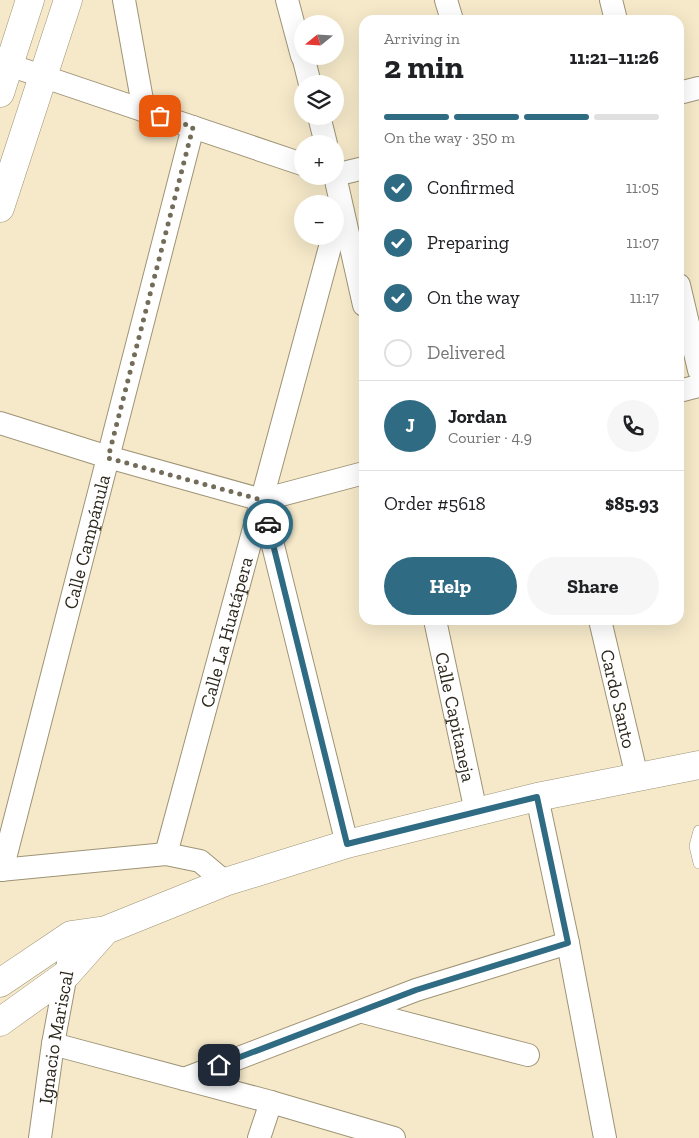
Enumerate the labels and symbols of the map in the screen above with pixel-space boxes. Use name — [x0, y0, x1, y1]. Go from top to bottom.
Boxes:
north arrow — [294, 15, 344, 65]
pin — [139, 95, 181, 137]
street label: Calle Campánula — [59, 472, 115, 612]
courier — [243, 499, 293, 549]
street label: Calle La Huatápera — [195, 554, 258, 710]
street label: Cardo Santo — [595, 647, 641, 751]
street label: Calle Capitaneja — [430, 650, 480, 784]
street label: Ignacio Mariscal — [34, 969, 78, 1105]
pin — [198, 1044, 240, 1086]

